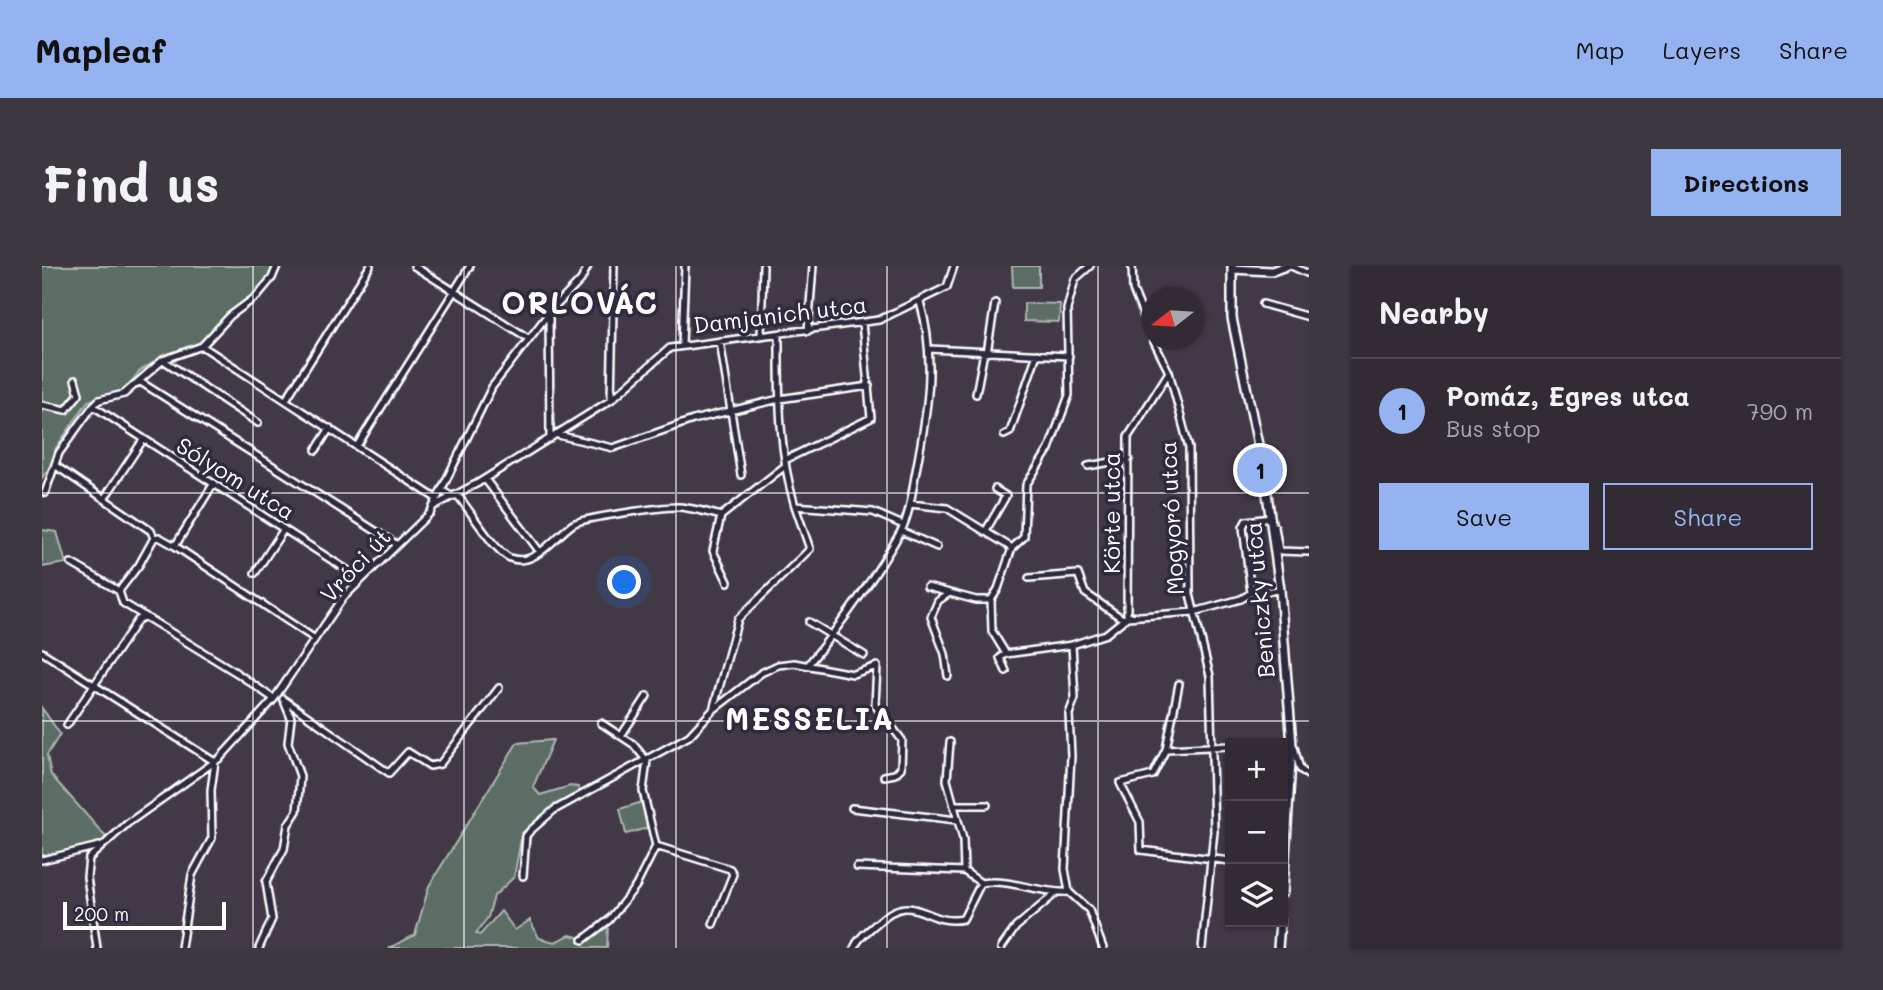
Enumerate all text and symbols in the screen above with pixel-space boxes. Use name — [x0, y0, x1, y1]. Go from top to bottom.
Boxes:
text: Mapleaf — [35, 28, 166, 71]
text: Map — [1576, 34, 1624, 65]
text: Layers — [1662, 34, 1741, 65]
text: Share — [1779, 34, 1848, 65]
button: Directions — [1651, 149, 1841, 216]
text: Find us — [42, 151, 220, 214]
district label: ORLOVÁC — [501, 282, 659, 322]
north arrow — [1141, 287, 1204, 350]
street label: Damjanich utca — [691, 288, 869, 340]
text: Nearby — [1379, 292, 1489, 332]
text: Pomáz, Egres utca — [1446, 379, 1690, 413]
text: 1 — [1397, 396, 1407, 426]
text: 790 m — [1747, 396, 1813, 426]
text: Bus stop — [1446, 413, 1541, 443]
street label: Sólyom utca — [171, 430, 301, 526]
street label: Mogyoró utca — [1152, 440, 1190, 596]
pin: 1 — [1237, 444, 1283, 496]
street label: Körte utca — [1096, 452, 1126, 574]
button: Save — [1379, 483, 1589, 550]
button: Share — [1603, 483, 1813, 550]
street label: Beniczky utca — [1237, 521, 1281, 679]
street label: Vróci út — [313, 522, 397, 608]
your location — [607, 565, 641, 599]
district label: MESSELIA — [725, 698, 895, 738]
map controls — [1225, 738, 1288, 927]
button: + — [1225, 738, 1288, 801]
button: − — [1225, 801, 1288, 864]
button: layers — [1225, 864, 1288, 927]
scale bar — [63, 899, 226, 931]
text: 200 m — [74, 901, 129, 926]

